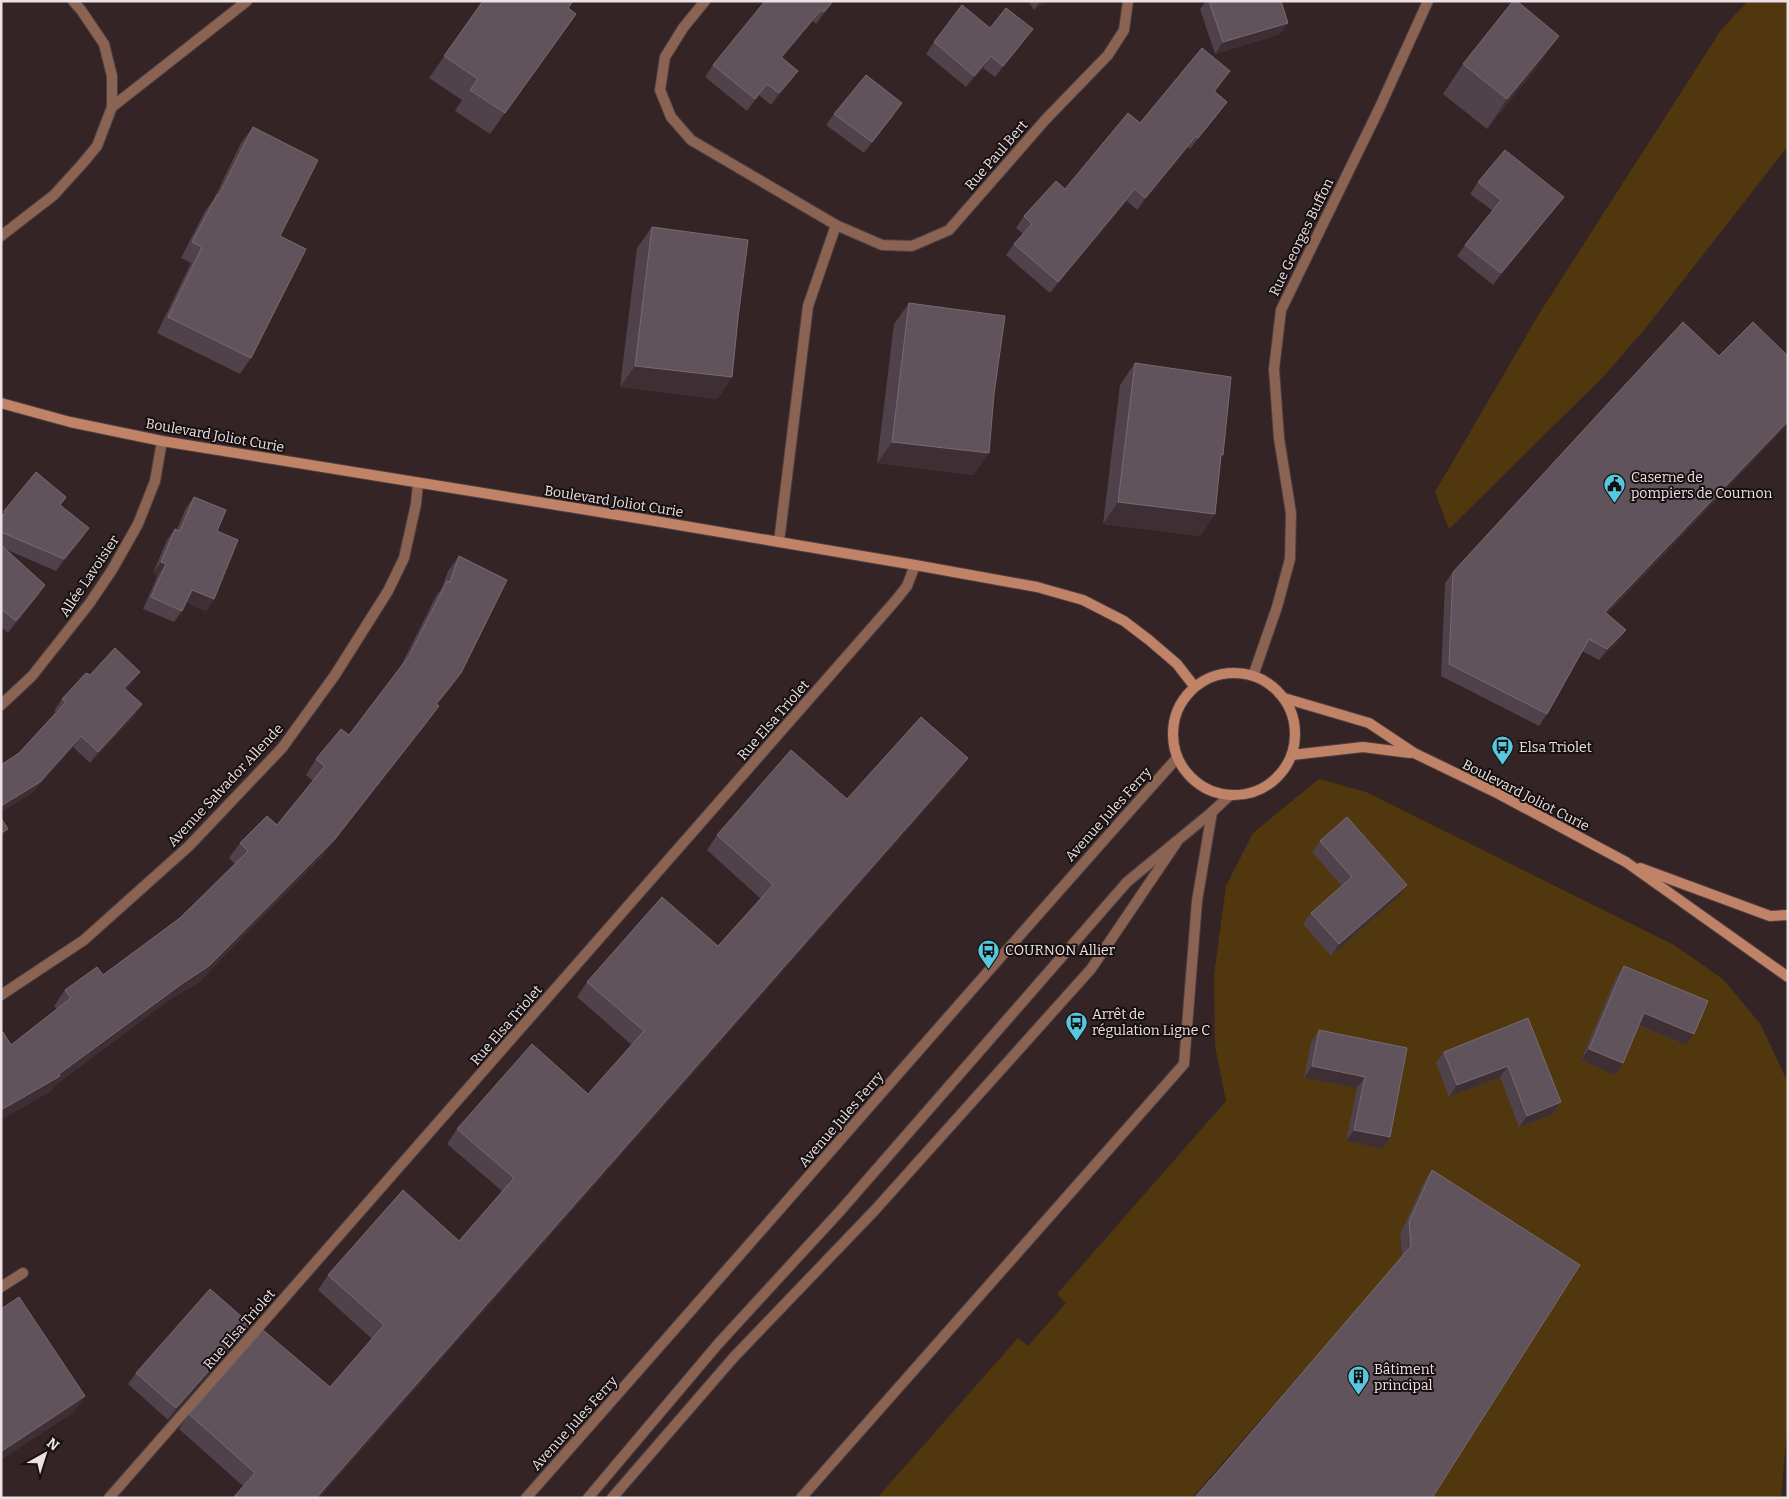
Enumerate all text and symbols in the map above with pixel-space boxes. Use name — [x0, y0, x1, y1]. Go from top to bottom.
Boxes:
street label: Rue Paul Bert — [961, 117, 1031, 194]
street label: Rue Georges Buffon — [1266, 176, 1337, 299]
street label: Boulevard Joliot Curie — [144, 415, 286, 456]
place label: Caserne de pompiers de Cournon — [1631, 469, 1772, 502]
public building icon: Caserne de pompiers de Cournon — [1603, 473, 1627, 504]
street label: Boulevard Joliot Curie — [543, 482, 685, 521]
street label: Allée Lavoisier — [56, 532, 123, 620]
street label: Rue Elsa Triolet — [734, 677, 813, 764]
street label: Avenue Salvador Allende — [164, 720, 287, 850]
bus stop icon: Elsa Triolet — [1491, 735, 1515, 766]
place label: Elsa Triolet — [1519, 739, 1592, 756]
street label: Boulevard Joliot Curie — [1459, 756, 1592, 835]
street label: Avenue Jules Ferry — [1062, 763, 1156, 865]
bus stop icon: COURNON Allier — [977, 938, 1001, 969]
place label: COURNON Allier — [1005, 942, 1115, 959]
street label: Rue Elsa Triolet — [467, 982, 546, 1069]
place label: Arrêt de régulation Ligne C — [1092, 1006, 1210, 1039]
bus stop icon: Arrêt de régulation Ligne C — [1064, 1010, 1088, 1041]
street label: Avenue Jules Ferry — [795, 1068, 888, 1171]
street label: Rue Elsa Triolet — [200, 1286, 279, 1373]
place label: Bâtiment principal — [1374, 1361, 1435, 1394]
building icon: Bâtiment principal — [1346, 1365, 1370, 1396]
street label: Avenue Jules Ferry — [528, 1372, 622, 1474]
north arrow — [20, 1429, 70, 1479]
text: N — [43, 1434, 63, 1454]

